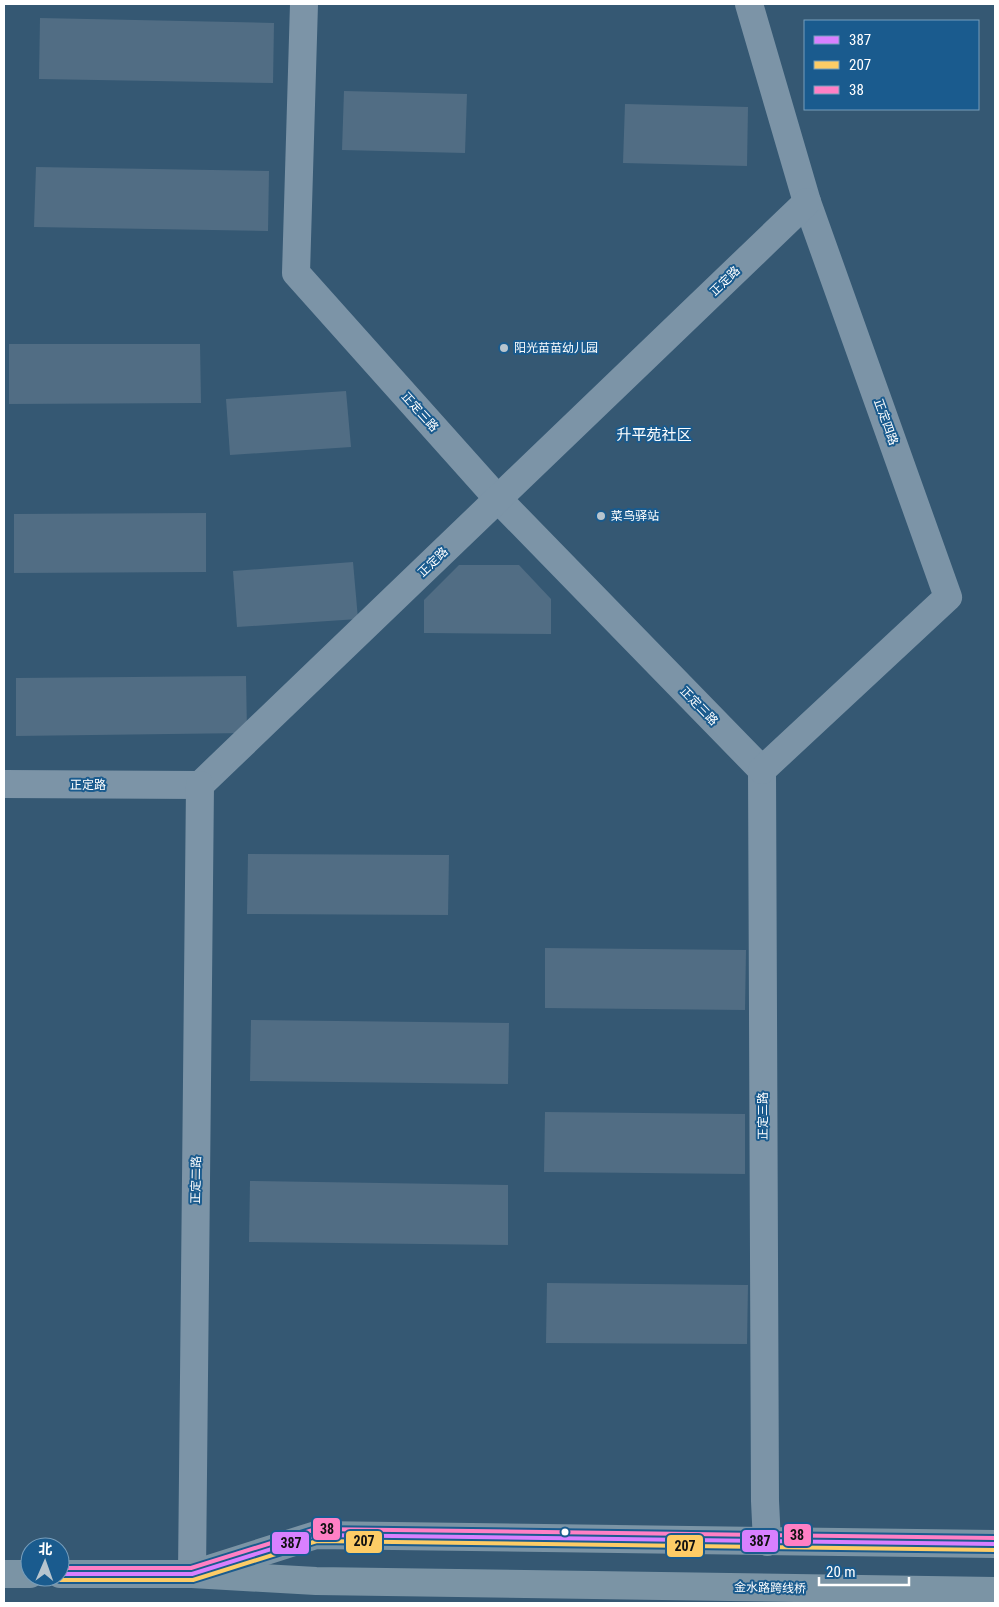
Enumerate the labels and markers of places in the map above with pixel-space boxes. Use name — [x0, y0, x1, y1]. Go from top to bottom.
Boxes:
place label: 阳光苗苗幼儿园 — [514, 341, 598, 355]
marker: 阳光苗苗幼儿园 — [498, 342, 510, 354]
place label: 菜鸟驿站 — [611, 509, 659, 523]
marker: 菜鸟驿站 — [595, 510, 607, 522]
unlabelled marker — [560, 1527, 570, 1537]

